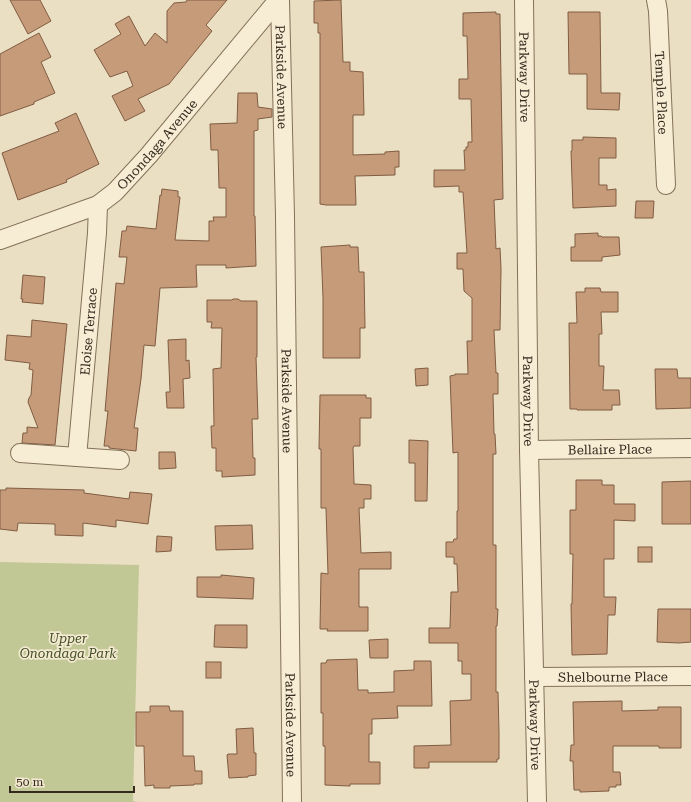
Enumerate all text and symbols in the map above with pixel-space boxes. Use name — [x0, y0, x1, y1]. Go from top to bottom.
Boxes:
street label: Parkside Avenue — [273, 25, 290, 129]
street label: Parkway Drive — [517, 32, 533, 122]
street label: Temple Place — [652, 51, 671, 135]
street label: Onondaga Avenue — [114, 96, 200, 193]
street label: Eloise Terrace — [77, 287, 100, 376]
street label: Parkside Avenue — [279, 349, 295, 453]
street label: Parkway Drive — [520, 355, 536, 446]
street label: Bellaire Place — [568, 441, 652, 457]
park label: Upper Onondaga Park — [20, 631, 117, 661]
street label: Shelbourne Place — [558, 669, 668, 684]
street label: Parkside Avenue — [283, 673, 299, 777]
street label: Parkway Drive — [527, 679, 544, 770]
scale bar — [10, 768, 134, 794]
text: 50 m — [16, 775, 43, 789]

